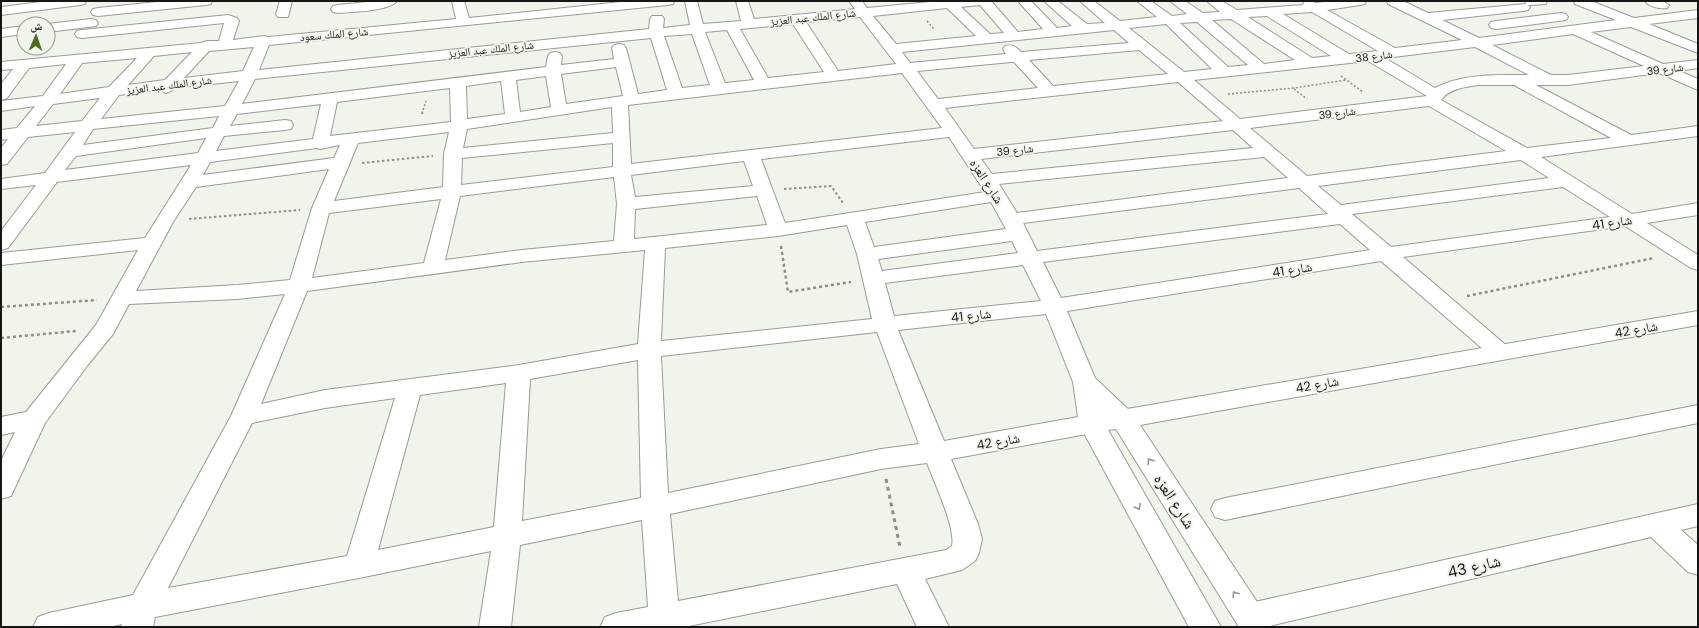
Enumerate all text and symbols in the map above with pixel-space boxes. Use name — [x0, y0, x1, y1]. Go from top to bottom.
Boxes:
street label: شارع الملك عبد العزيز — [768, 6, 857, 29]
north arrow — [16, 16, 56, 56]
text: ش — [30, 19, 43, 34]
street label: شارع الملك سعود — [299, 24, 369, 44]
street label: شارع الملك عبد العزيز — [446, 38, 535, 61]
street label: شارع 38 — [1355, 47, 1393, 65]
street label: شارع 39 — [1646, 60, 1684, 78]
street label: شارع الملك عبد العزيز — [124, 73, 213, 97]
street label: شارع 39 — [1318, 104, 1356, 122]
street label: شارع 39 — [996, 141, 1034, 159]
street label: شارع العزه — [965, 156, 1007, 207]
street label: شارع 41 — [1591, 211, 1633, 235]
street label: شارع 41 — [1271, 258, 1313, 282]
street label: شارع 41 — [950, 305, 992, 327]
street label: شارع 42 — [1613, 317, 1659, 343]
street label: شارع 42 — [1294, 372, 1340, 398]
street label: شارع 42 — [975, 429, 1021, 455]
one-way arrow — [1147, 458, 1155, 465]
street label: شارع العزه — [1149, 470, 1200, 533]
one-way arrow — [1134, 503, 1141, 510]
street label: شارع 43 — [1446, 550, 1503, 583]
one-way arrow — [1232, 591, 1240, 598]

